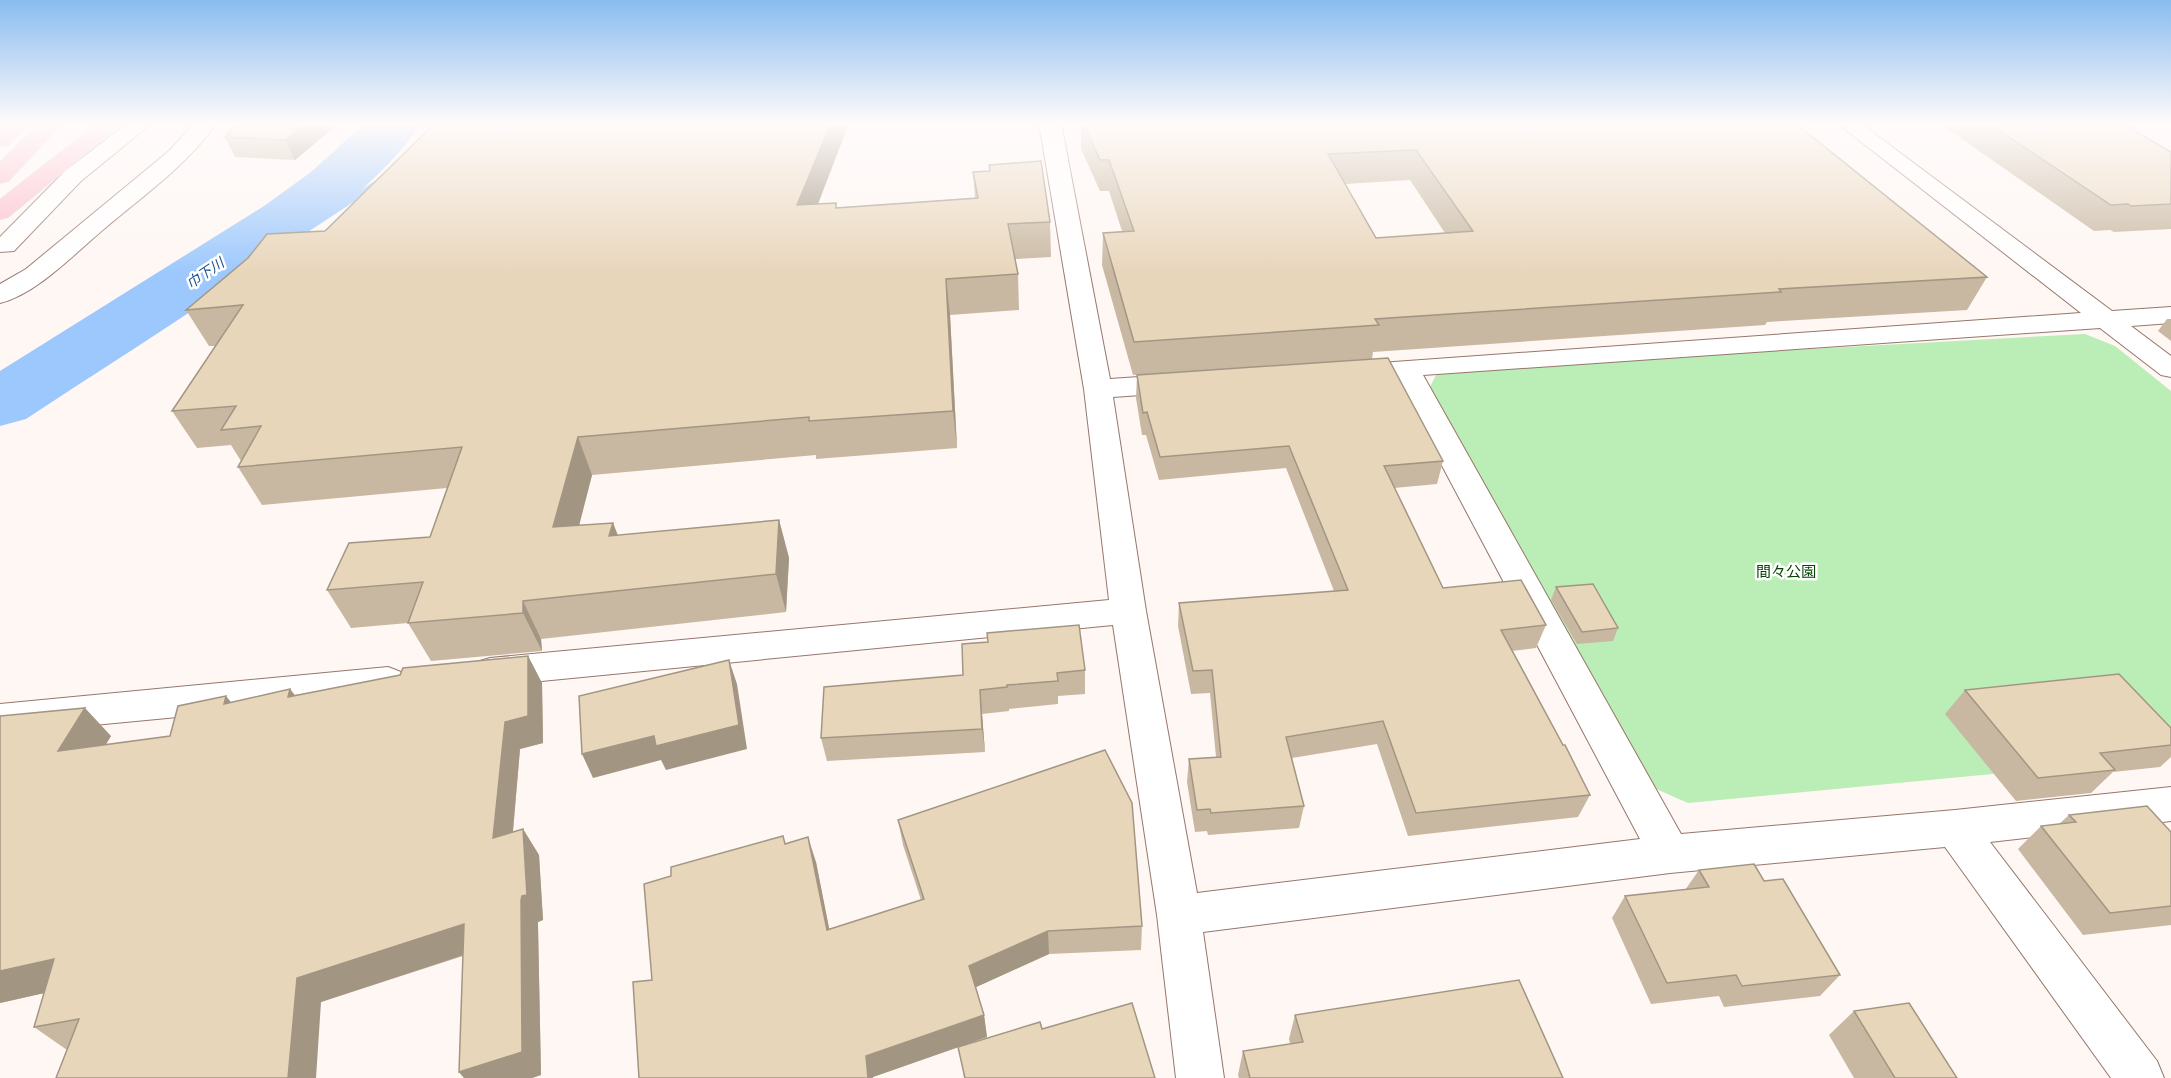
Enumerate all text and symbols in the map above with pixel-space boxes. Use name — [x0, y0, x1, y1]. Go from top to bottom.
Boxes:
water label: 巾下川 — [183, 253, 229, 292]
park label: 間々公園 — [1756, 561, 1816, 582]

